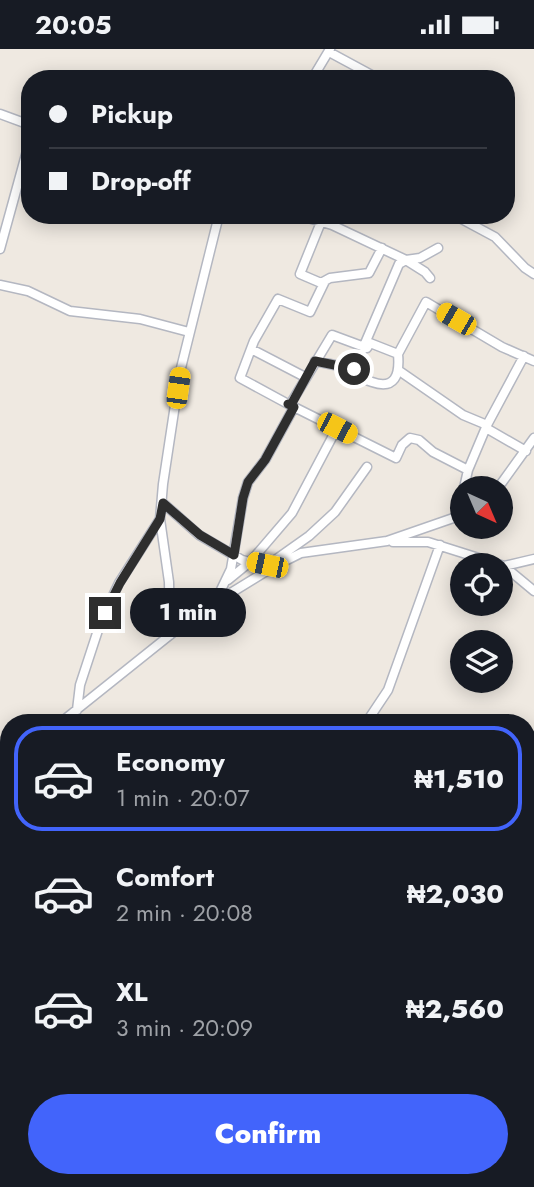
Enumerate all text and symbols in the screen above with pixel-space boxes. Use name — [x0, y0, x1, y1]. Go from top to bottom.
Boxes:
text: 20:05 — [35, 6, 112, 44]
text: Pickup — [91, 95, 173, 133]
text: Drop-off — [91, 162, 191, 200]
car — [433, 299, 480, 339]
route start — [338, 353, 370, 385]
car — [165, 366, 192, 410]
car — [314, 409, 361, 447]
north arrow — [450, 476, 513, 539]
map controls — [450, 476, 513, 693]
car — [245, 550, 290, 580]
button: locate — [450, 553, 513, 616]
callout: 1 min — [130, 589, 245, 637]
text: 1 min — [159, 595, 217, 629]
route end — [89, 597, 121, 629]
button: layers — [450, 630, 513, 693]
text: Economy — [116, 743, 225, 781]
icon: car — [32, 747, 95, 810]
text: ₦1,510 — [414, 760, 504, 798]
text: 1 min · 20:07 — [116, 781, 250, 815]
text: Comfort — [116, 858, 214, 896]
icon: car — [32, 862, 95, 925]
text: ₦2,030 — [407, 875, 504, 913]
text: 2 min · 20:08 — [116, 896, 253, 930]
text: XL — [116, 973, 148, 1011]
icon: car — [32, 977, 95, 1040]
text: ₦2,560 — [406, 990, 504, 1028]
text: 3 min · 20:09 — [116, 1011, 253, 1045]
button: Confirm — [28, 1094, 508, 1174]

